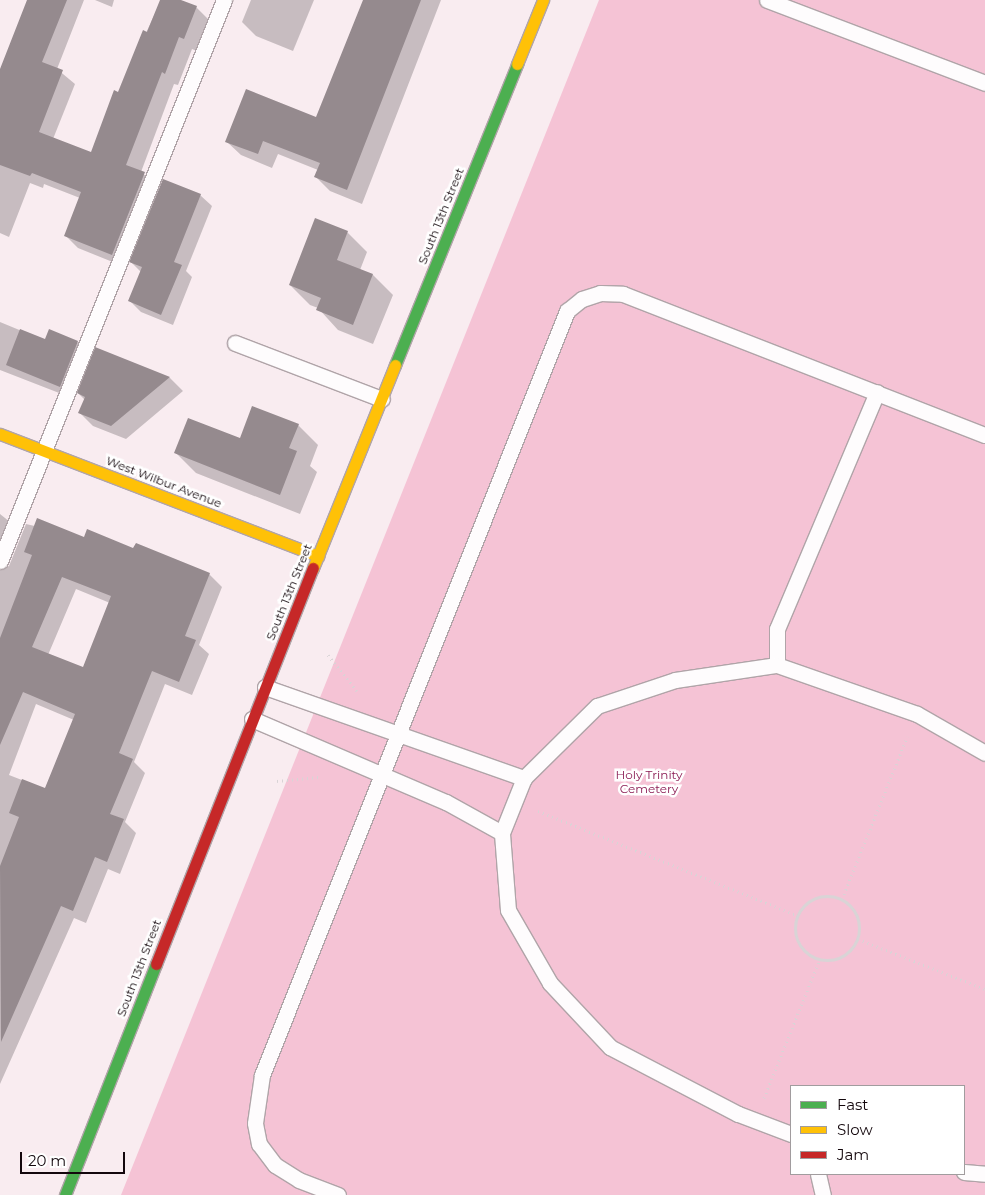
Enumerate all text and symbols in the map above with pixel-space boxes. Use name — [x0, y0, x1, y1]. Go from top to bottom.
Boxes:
street label: South 13th Street — [415, 166, 467, 266]
street label: West Wilbur Avenue — [104, 453, 224, 511]
street label: South 13th Street — [263, 542, 315, 642]
park label: Holy Trinity Cemetery — [616, 768, 682, 796]
street label: South 13th Street — [114, 918, 164, 1018]
legend — [790, 1085, 965, 1175]
text: Fast — [837, 1095, 868, 1114]
text: Slow — [837, 1120, 873, 1139]
scale bar — [22, 1142, 128, 1174]
text: Jam — [837, 1145, 869, 1164]
text: 20 m — [28, 1151, 66, 1170]

